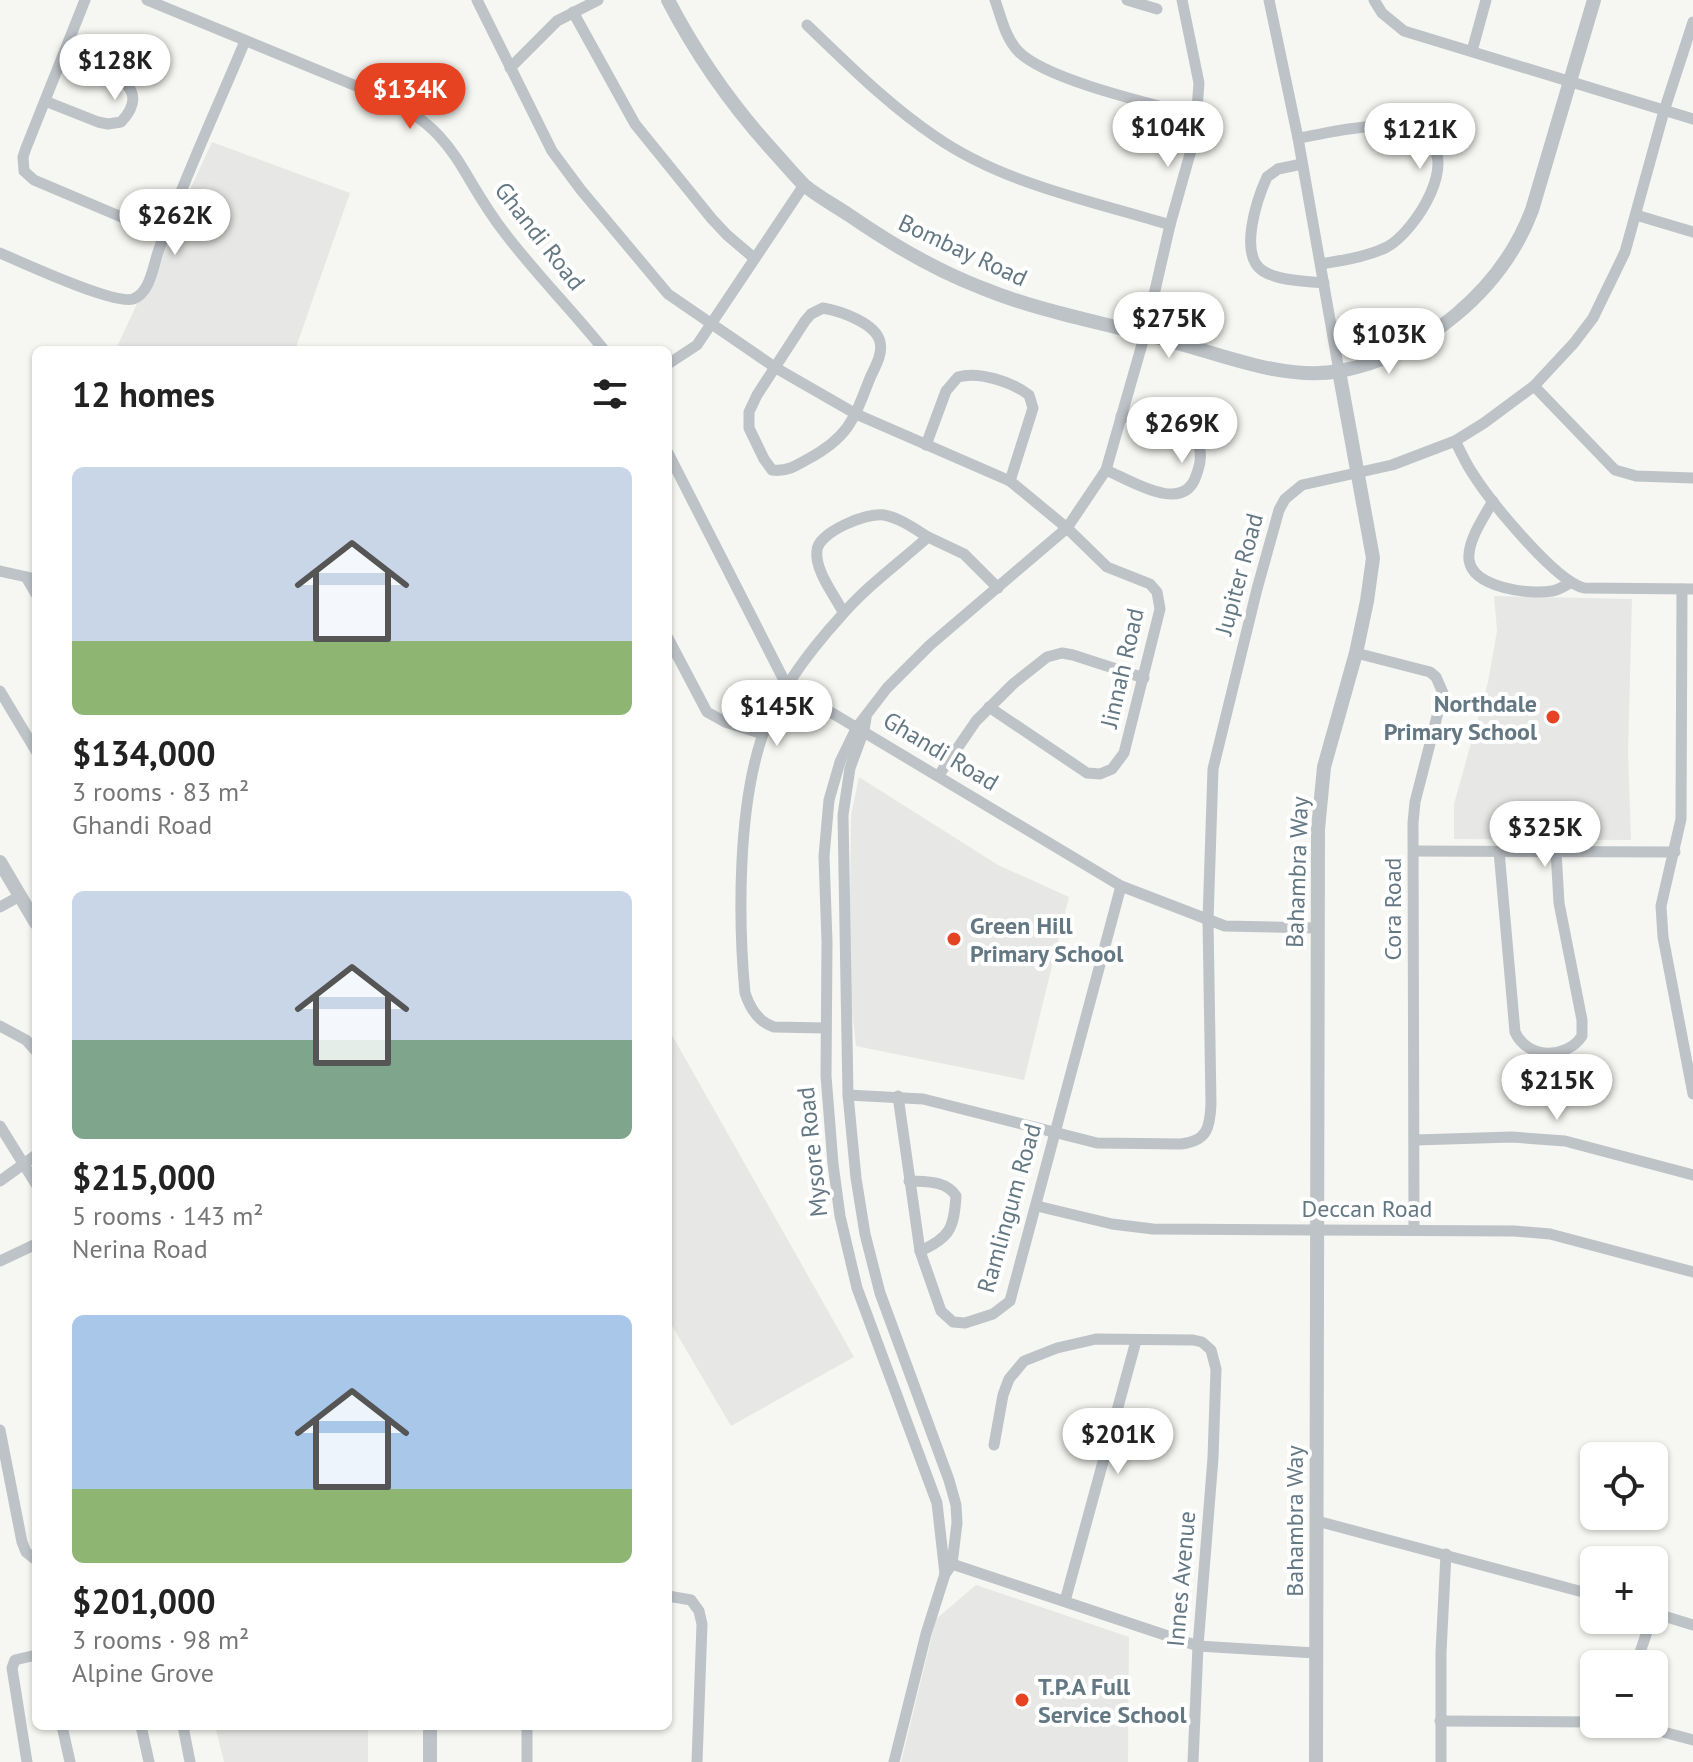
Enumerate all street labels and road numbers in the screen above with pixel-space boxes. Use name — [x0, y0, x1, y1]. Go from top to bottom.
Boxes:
street label: Ghandi Road — [488, 175, 592, 297]
street label: Bombay Road — [894, 207, 1032, 293]
street label: Jupiter Road — [1208, 510, 1270, 639]
street label: Jinnah Road — [1093, 605, 1151, 732]
street label: Ghandi Road — [878, 704, 1004, 798]
street label: Bahambra Way — [1279, 796, 1315, 948]
street label: Cora Road — [1377, 857, 1408, 961]
street label: Mysore Road — [790, 1085, 834, 1219]
street label: Ramlingum Road — [970, 1120, 1048, 1296]
street label: Deccan Road — [1302, 1193, 1432, 1224]
street label: Bahambra Way — [1279, 1445, 1310, 1597]
street label: Innes Avenue — [1160, 1510, 1202, 1648]

